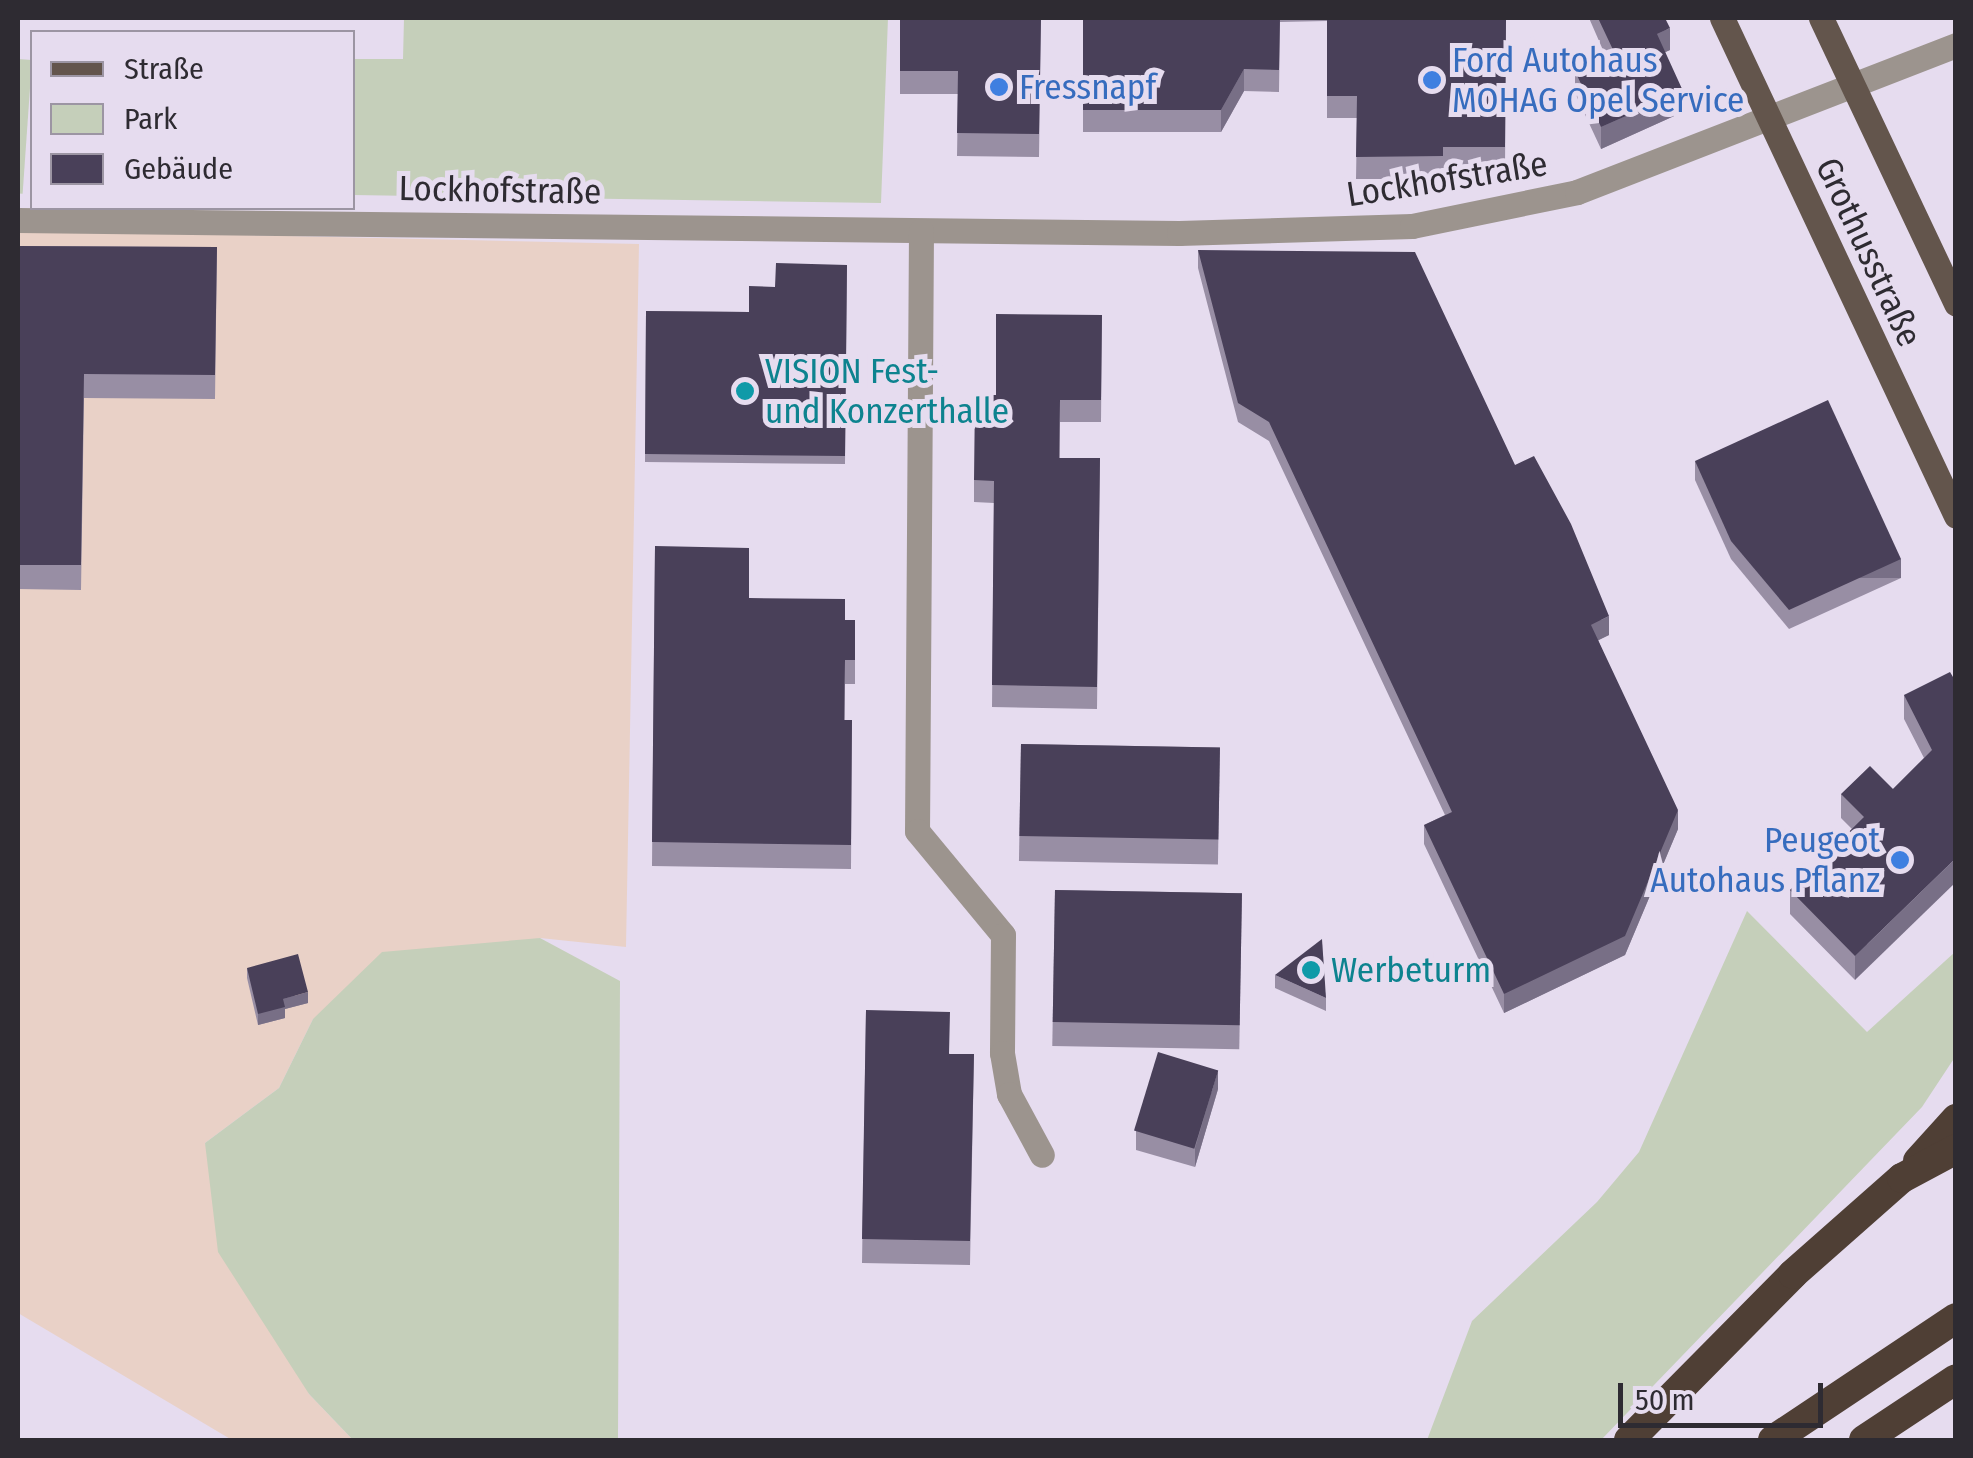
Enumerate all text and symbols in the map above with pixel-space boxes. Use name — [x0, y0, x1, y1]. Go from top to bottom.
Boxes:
legend — [30, 30, 355, 210]
place label: Ford Autohaus MOHAG Opel Service — [1452, 39, 1744, 121]
text: Straße — [124, 51, 204, 87]
place label: Fressnapf — [1019, 66, 1156, 108]
marker: Ford Autohaus MOHAG Opel Service — [1421, 69, 1443, 91]
marker: Fressnapf — [988, 76, 1010, 98]
text: Park — [124, 101, 177, 137]
street label: Lockhofstraße — [1344, 142, 1550, 216]
text: Gebäude — [124, 151, 233, 187]
street label: Grothusstraße — [1807, 151, 1931, 353]
street label: Lockhofstraße — [398, 167, 602, 213]
place label: VISION Fest- und Konzerthalle — [765, 350, 1009, 432]
marker: VISION Fest- und Konzerthalle — [734, 380, 756, 402]
place label: Peugeot Autohaus Pflanz — [1650, 819, 1880, 901]
marker: Peugeot Autohaus Pflanz — [1889, 849, 1911, 871]
place label: Werbeturm — [1331, 949, 1491, 991]
marker: Werbeturm — [1300, 959, 1322, 981]
scale bar — [1623, 1363, 1828, 1425]
text: 50 m — [1635, 1382, 1695, 1418]

